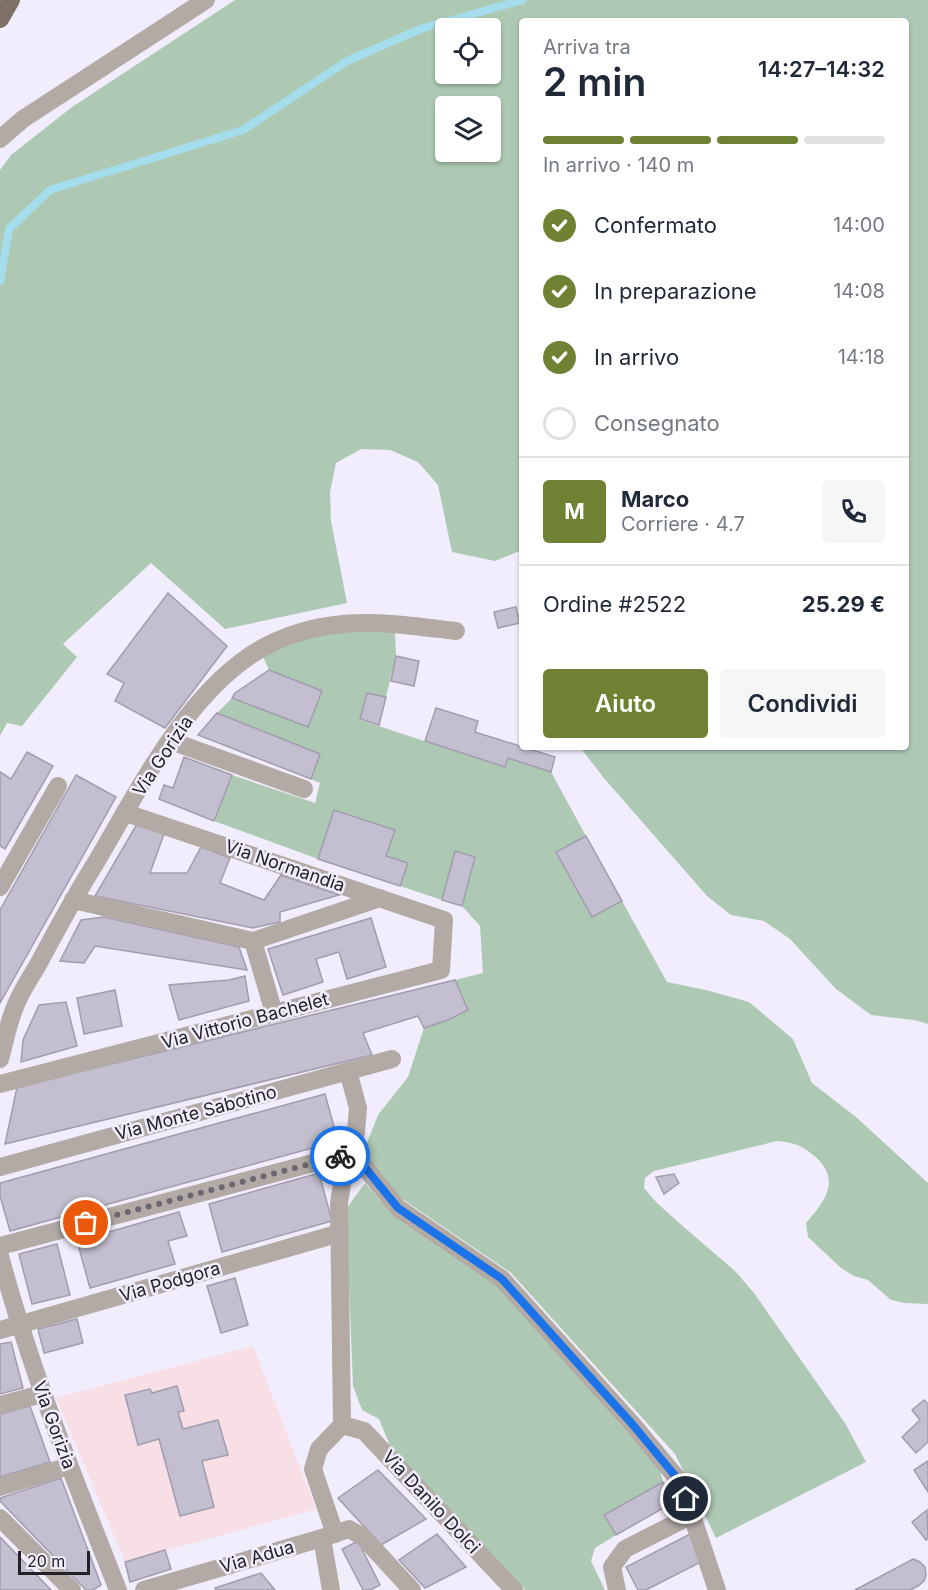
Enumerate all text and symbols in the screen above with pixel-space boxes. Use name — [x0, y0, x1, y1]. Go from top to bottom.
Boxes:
map controls — [435, 18, 501, 162]
button: locate — [435, 18, 501, 84]
text: Arriva tra — [543, 35, 631, 59]
text: 14:27–14:32 — [758, 56, 885, 82]
text: 2 min — [543, 58, 646, 105]
button: layers — [435, 96, 501, 162]
text: In arrivo · 140 m — [543, 153, 694, 177]
icon: check — [543, 209, 576, 242]
text: Confermato — [594, 212, 717, 238]
text: 14:00 — [833, 213, 885, 237]
icon: check — [543, 275, 576, 308]
text: In preparazione — [594, 278, 756, 304]
text: 14:08 — [833, 279, 885, 303]
icon: check — [543, 341, 576, 374]
text: In arrivo — [594, 344, 679, 370]
text: 14:18 — [838, 345, 885, 369]
text: Consegnato — [594, 410, 720, 436]
button: phone — [822, 480, 885, 543]
text: Marco — [621, 486, 689, 512]
text: M — [564, 498, 585, 524]
text: Corriere · 4.7 — [621, 512, 745, 536]
text: Ordine #2522 — [543, 591, 686, 617]
text: 25.29 € — [802, 591, 885, 617]
button: Aiuto — [543, 669, 708, 738]
button: Condividi — [720, 669, 885, 738]
street label: Via Gorizia — [128, 712, 197, 800]
street label: Via Normandia — [222, 835, 348, 896]
street label: Via Vittorio Bachelet — [159, 988, 331, 1053]
street label: Via Monte Sabotino — [113, 1081, 279, 1144]
courier — [310, 1126, 370, 1186]
icon: bike — [324, 1140, 357, 1173]
pin — [60, 1197, 111, 1248]
icon: bag — [69, 1206, 102, 1239]
street label: Via Podgora — [117, 1257, 223, 1306]
street label: Via Gorizia — [29, 1378, 80, 1472]
street label: Via Danilo Dolci — [378, 1446, 484, 1557]
pin — [660, 1473, 711, 1524]
icon: home — [669, 1482, 702, 1515]
street label: Via Adua — [217, 1536, 296, 1577]
scale bar — [18, 1548, 90, 1576]
text: 20 m — [27, 1551, 65, 1571]

